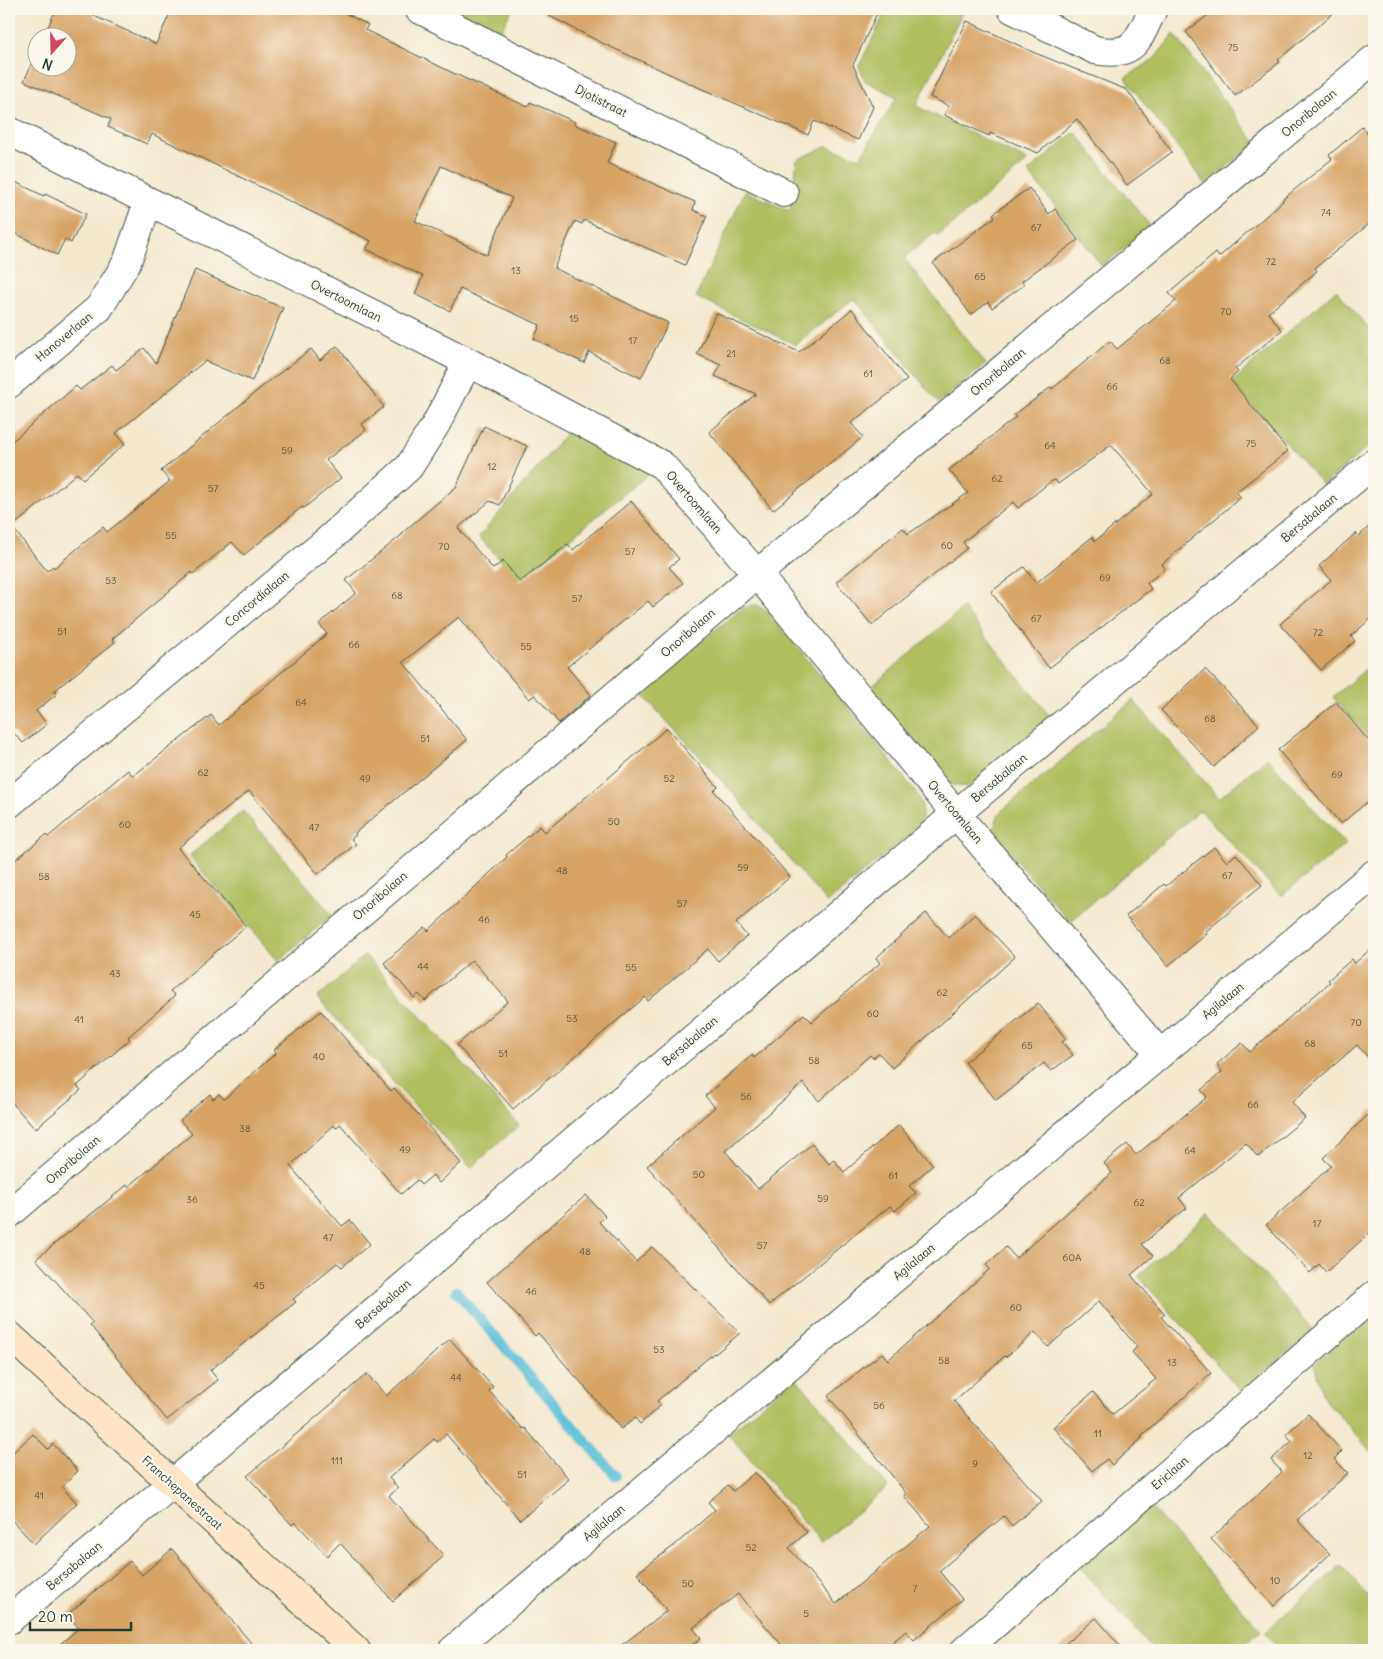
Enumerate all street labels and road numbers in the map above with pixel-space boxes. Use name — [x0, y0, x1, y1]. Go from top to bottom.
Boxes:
street label: Djotistraat — [573, 81, 630, 120]
street label: Onoribolaan — [1278, 85, 1339, 140]
street label: Overtoomlaan — [308, 276, 384, 325]
street label: Hanoverlaan — [32, 308, 95, 365]
street label: Onoribolaan — [967, 344, 1028, 399]
street label: Overtoomlaan — [663, 467, 726, 536]
street label: Bersabalaan — [1278, 490, 1340, 545]
street label: Concordialaan — [222, 567, 292, 630]
street label: Onoribolaan — [657, 605, 718, 660]
street label: Bersabalaan — [968, 750, 1030, 805]
street label: Overtoomlaan — [925, 777, 986, 846]
street label: Onoribolaan — [349, 868, 410, 923]
street label: Agilalaan — [1199, 979, 1247, 1022]
street label: Bersabalaan — [659, 1013, 720, 1069]
street label: Onoribolaan — [42, 1132, 103, 1187]
street label: Agilalaan — [890, 1240, 938, 1283]
street label: Bersabalaan — [352, 1276, 413, 1332]
street label: Franchepanestraat — [139, 1452, 226, 1533]
street label: Ericlaan — [1148, 1453, 1191, 1493]
street label: Agilalaan — [580, 1501, 628, 1544]
street label: Bersabalaan — [43, 1538, 105, 1593]

